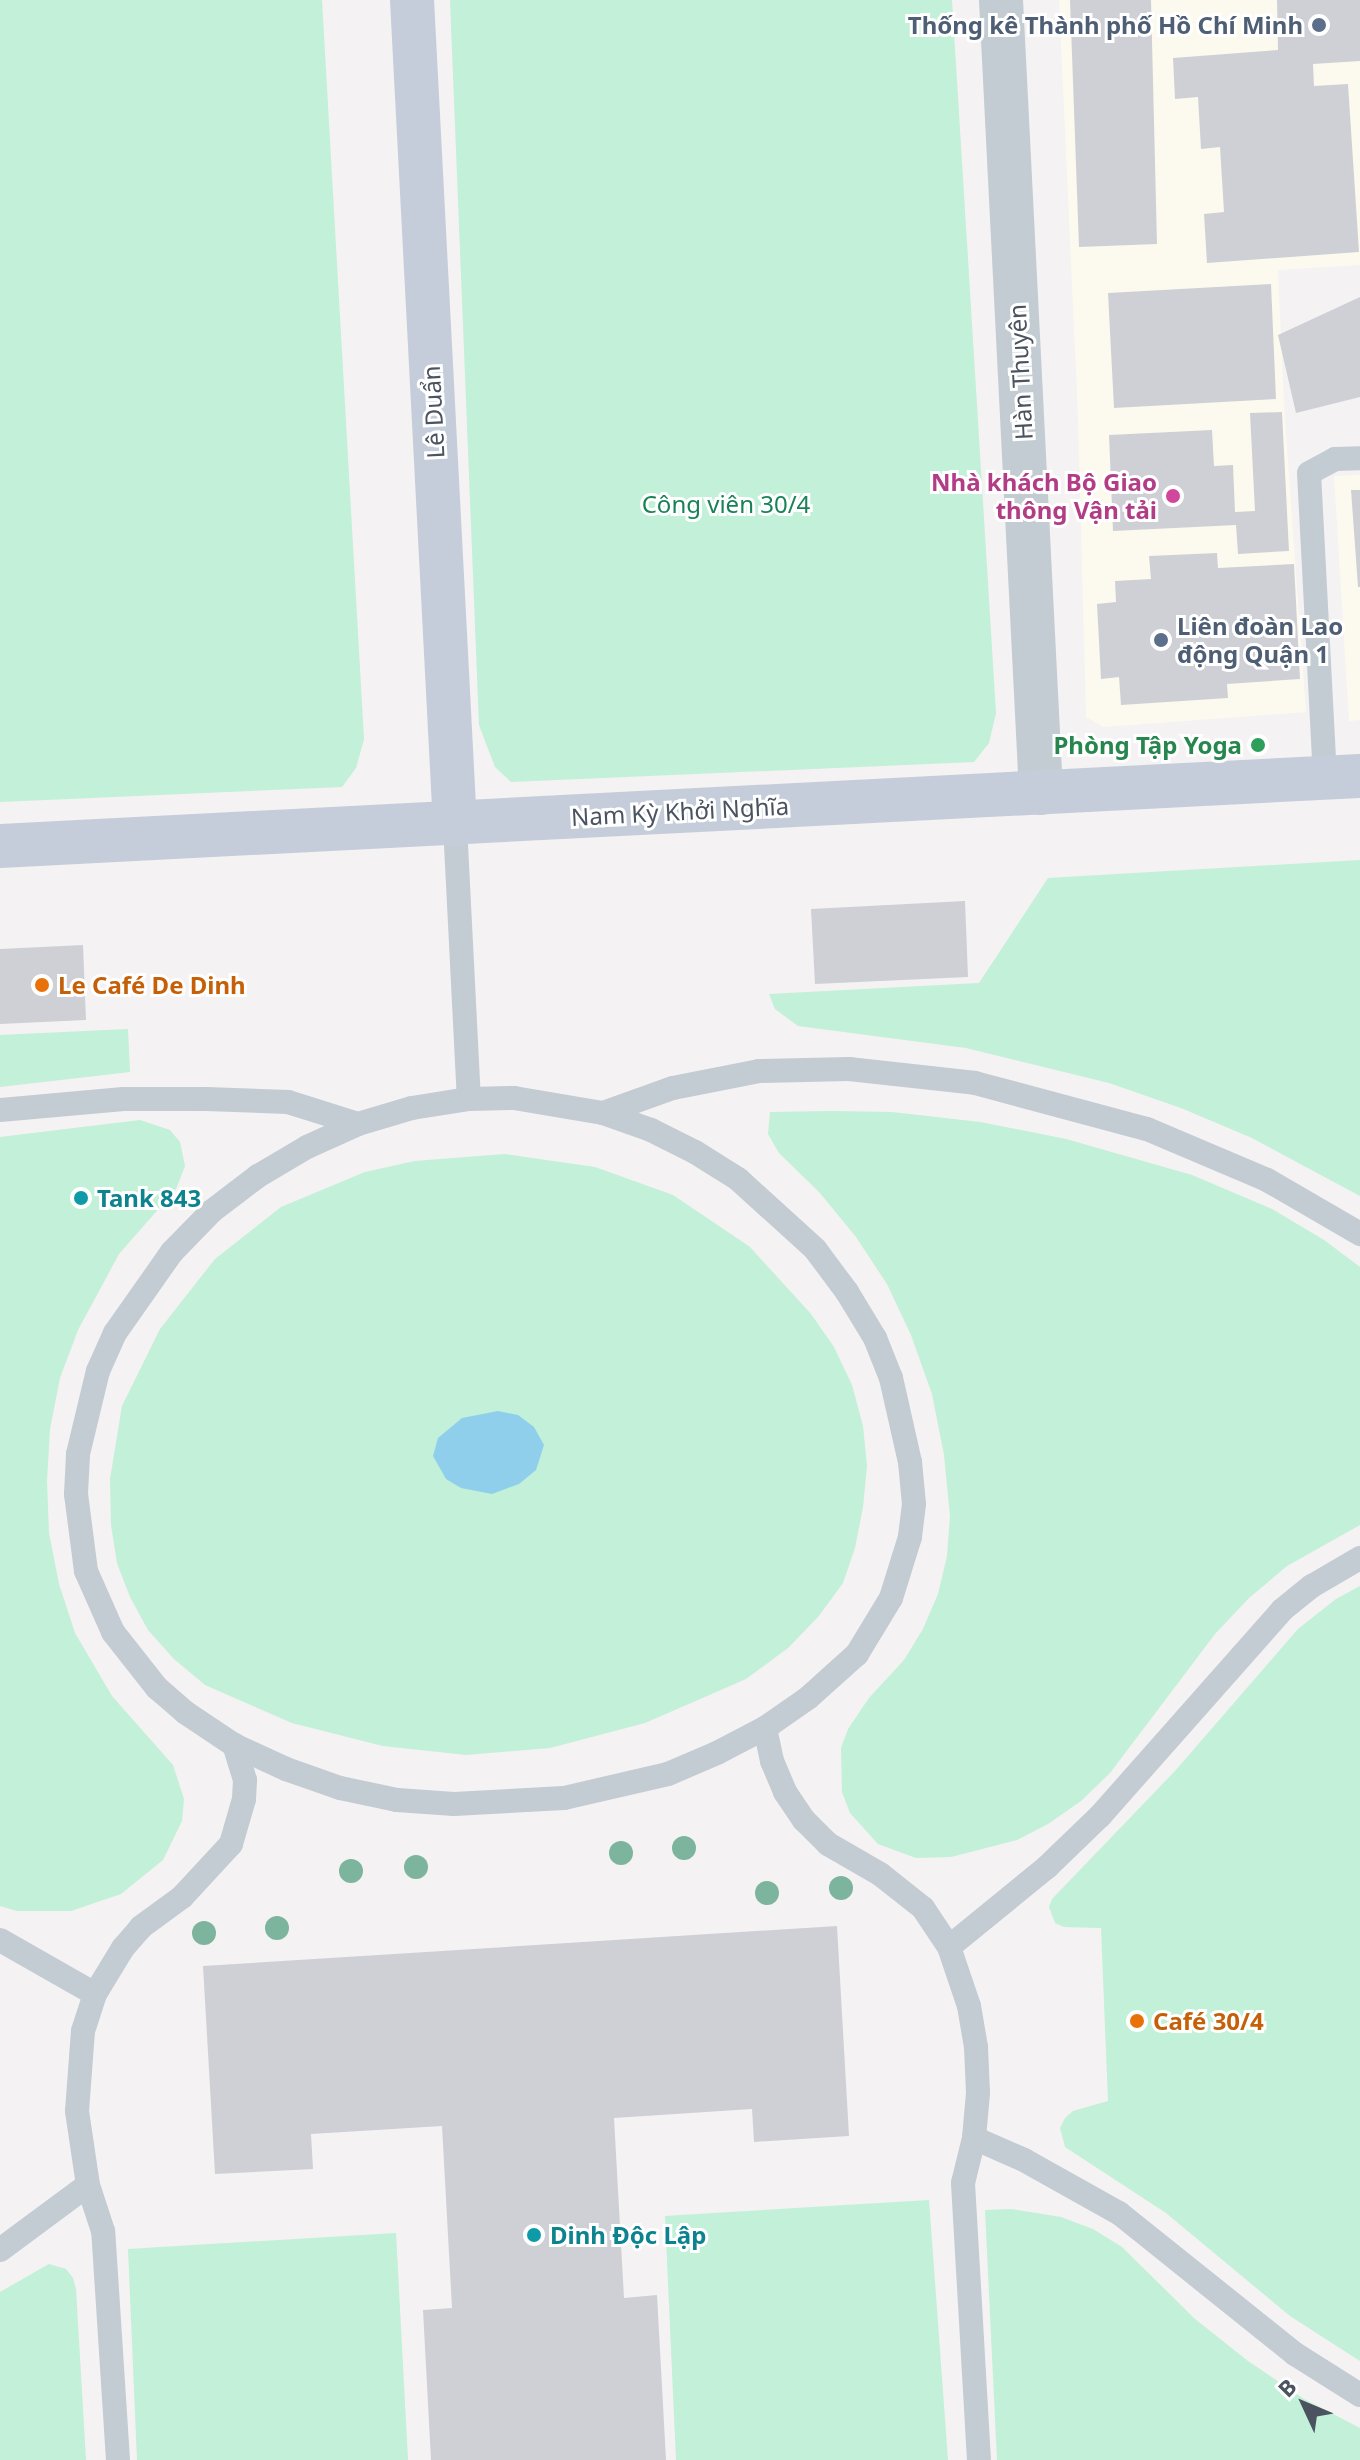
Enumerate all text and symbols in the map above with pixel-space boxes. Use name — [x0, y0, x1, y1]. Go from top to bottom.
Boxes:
place label: Thống kê Thành phố Hồ Chí Minh — [908, 11, 1303, 39]
marker: Thống kê Thành phố Hồ Chí Minh — [1310, 16, 1328, 34]
street label: Hàn Thuyên — [1002, 303, 1038, 441]
street label: Lê Duẩn — [416, 365, 450, 459]
place label: Nhà khách Bộ Giao thông Vận tải — [931, 468, 1157, 524]
marker: Nhà khách Bộ Giao thông Vận tải — [1164, 487, 1182, 505]
park label: Công viên 30/4 — [642, 490, 810, 518]
place label: Liên đoàn Lao động Quận 1 — [1177, 612, 1343, 668]
marker: Liên đoàn Lao động Quận 1 — [1152, 631, 1170, 649]
place label: Phòng Tập Yoga — [1053, 731, 1242, 759]
marker: Phòng Tập Yoga — [1249, 736, 1267, 754]
street label: Nam Kỳ Khởi Nghĩa — [570, 791, 790, 831]
place label: Le Café De Dinh — [58, 971, 246, 999]
marker: Le Café De Dinh — [33, 976, 51, 994]
place label: Tank 843 — [97, 1184, 201, 1212]
marker: Tank 843 — [72, 1189, 90, 1207]
place label: Café 30/4 — [1153, 2007, 1264, 2035]
marker: Café 30/4 — [1128, 2012, 1146, 2030]
place label: Dinh Độc Lập — [550, 2221, 706, 2249]
marker: Dinh Độc Lập — [525, 2226, 543, 2244]
north arrow — [1264, 2364, 1344, 2444]
text: B — [1271, 2372, 1303, 2403]

